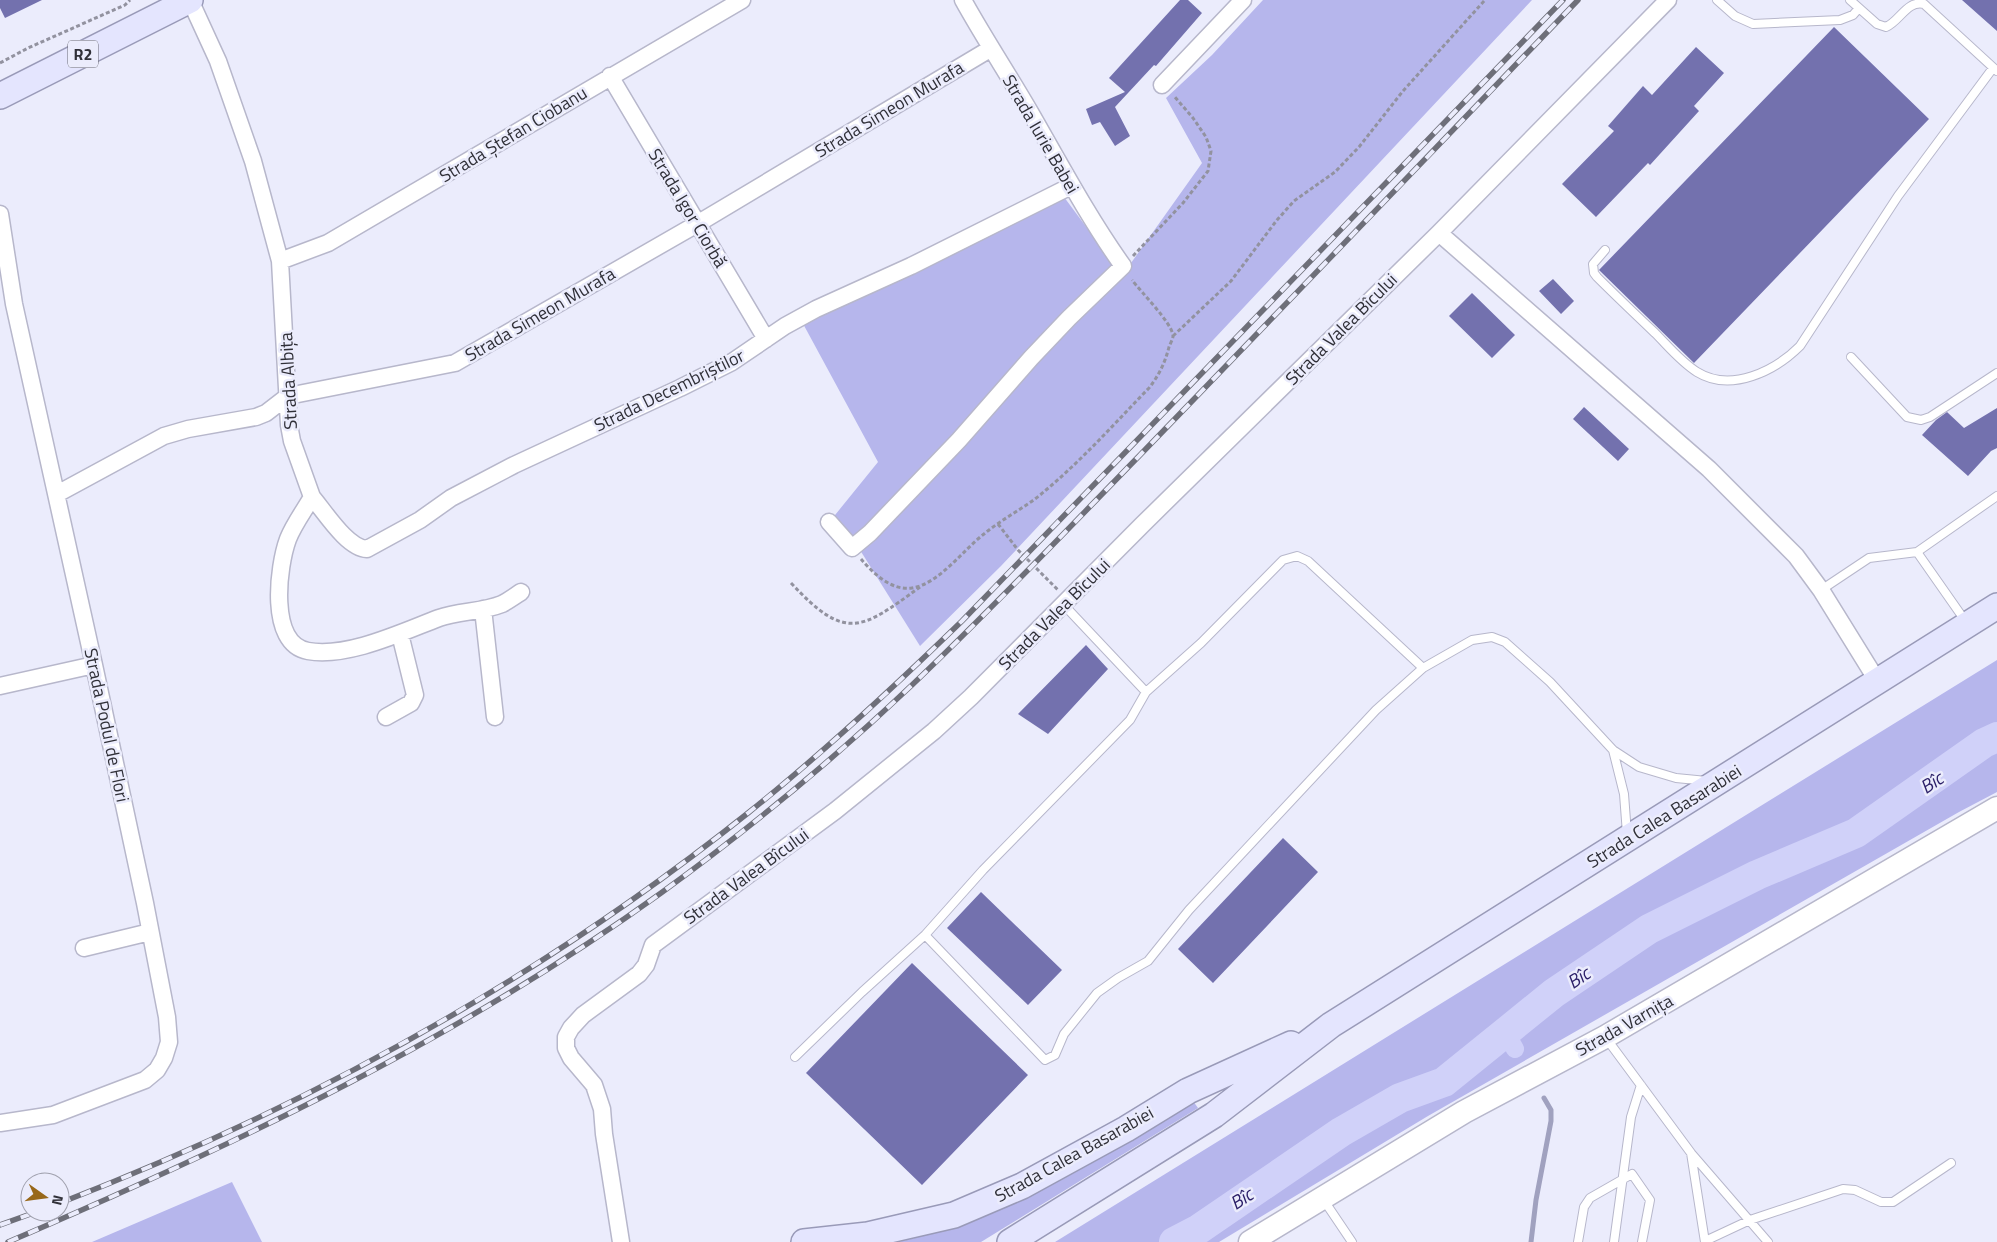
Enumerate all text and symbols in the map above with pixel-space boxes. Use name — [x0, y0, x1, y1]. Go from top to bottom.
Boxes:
road number: R2 — [68, 41, 98, 68]
street label: Strada Simeon Murafa — [809, 54, 969, 164]
street label: Strada Iurie Babei — [996, 69, 1086, 199]
street label: Strada Ștefan Ciobanu — [434, 79, 592, 189]
street label: Strada Igor Ciorbă — [642, 143, 734, 273]
street label: Strada Simeon Murafa — [460, 260, 620, 368]
street label: Strada Valea Bîcului — [1279, 267, 1403, 391]
street label: Strada Albița — [272, 332, 304, 430]
street label: Strada Decembriștilor — [589, 342, 749, 438]
street label: Strada Valea Bîcului — [992, 552, 1116, 676]
street label: Strada Podul de Flori — [77, 645, 137, 805]
street label: Strada Calea Basarabiei — [1581, 757, 1747, 875]
water label: Bîc — [1914, 762, 1950, 800]
street label: Strada Valea Bîcului — [678, 821, 814, 931]
water label: Bîc — [1561, 957, 1597, 995]
street label: Strada Varnița — [1570, 987, 1678, 1063]
street label: Strada Calea Basarabiei — [990, 1099, 1158, 1209]
north arrow — [20, 1172, 70, 1222]
water label: Bîc — [1224, 1178, 1260, 1216]
text: N — [47, 1193, 69, 1208]

